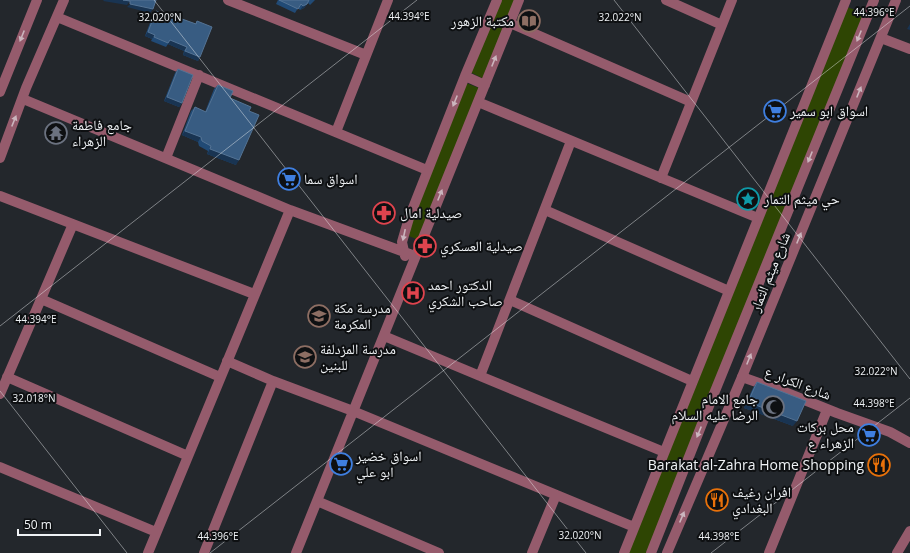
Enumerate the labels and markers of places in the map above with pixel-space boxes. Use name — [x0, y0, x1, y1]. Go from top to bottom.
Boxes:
library icon: مكتبة الزهور — [516, 8, 542, 34]
place label: مكتبة الزهور — [450, 11, 514, 30]
supermarket icon: اسواق ابو سمير — [762, 98, 788, 124]
place label: اسواق ابو سمير — [789, 101, 868, 120]
place label: جامع فاطمة الزهراء — [72, 115, 132, 150]
temple icon: جامع فاطمة الزهراء — [43, 120, 69, 146]
supermarket icon: اسواق سما — [276, 166, 302, 192]
place label: اسواق سما — [304, 169, 358, 188]
place icon: حي ميثم التمار — [735, 186, 761, 212]
place label: حي ميثم التمار — [763, 189, 840, 211]
pharmacy icon: صيدلية امال — [371, 200, 397, 226]
place label: صيدلية امال — [400, 203, 462, 222]
pharmacy icon: صيدلية العسكري — [412, 233, 438, 259]
place label: صيدلية العسكري — [440, 236, 523, 258]
place label: الدكتور احمد صاحب الشكري — [428, 275, 503, 313]
hospital icon: الدكتور احمد صاحب الشكري — [400, 280, 426, 306]
place label: مدرسة مكة المكرمة — [334, 298, 391, 333]
school or university icon: مدرسة مكة المكرمة — [306, 303, 332, 329]
place label: مدرسة المزدلفة للبنين — [320, 339, 396, 374]
school or university icon: مدرسة المزدلفة للبنين — [292, 344, 318, 370]
place label: جامع الامام الرضا عليه السلام — [671, 389, 758, 425]
mosque icon: جامع الامام الرضا عليه السلام — [760, 394, 786, 420]
place label: محل بركات الزهراء ع — [797, 417, 854, 453]
supermarket icon: محل بركات الزهراء ع — [856, 422, 882, 448]
place label: اسواق خضير ابو علي — [355, 446, 422, 484]
supermarket icon: اسواق خضير ابو علي — [328, 451, 354, 477]
restaurant icon: Barakat al-Zahra Home Shopping — [866, 452, 892, 478]
place label: Barakat al-Zahra Home Shopping — [648, 455, 864, 474]
place label: افران رغيف البغدادي — [732, 482, 791, 520]
restaurant icon: افران رغيف البغدادي — [704, 487, 730, 513]

